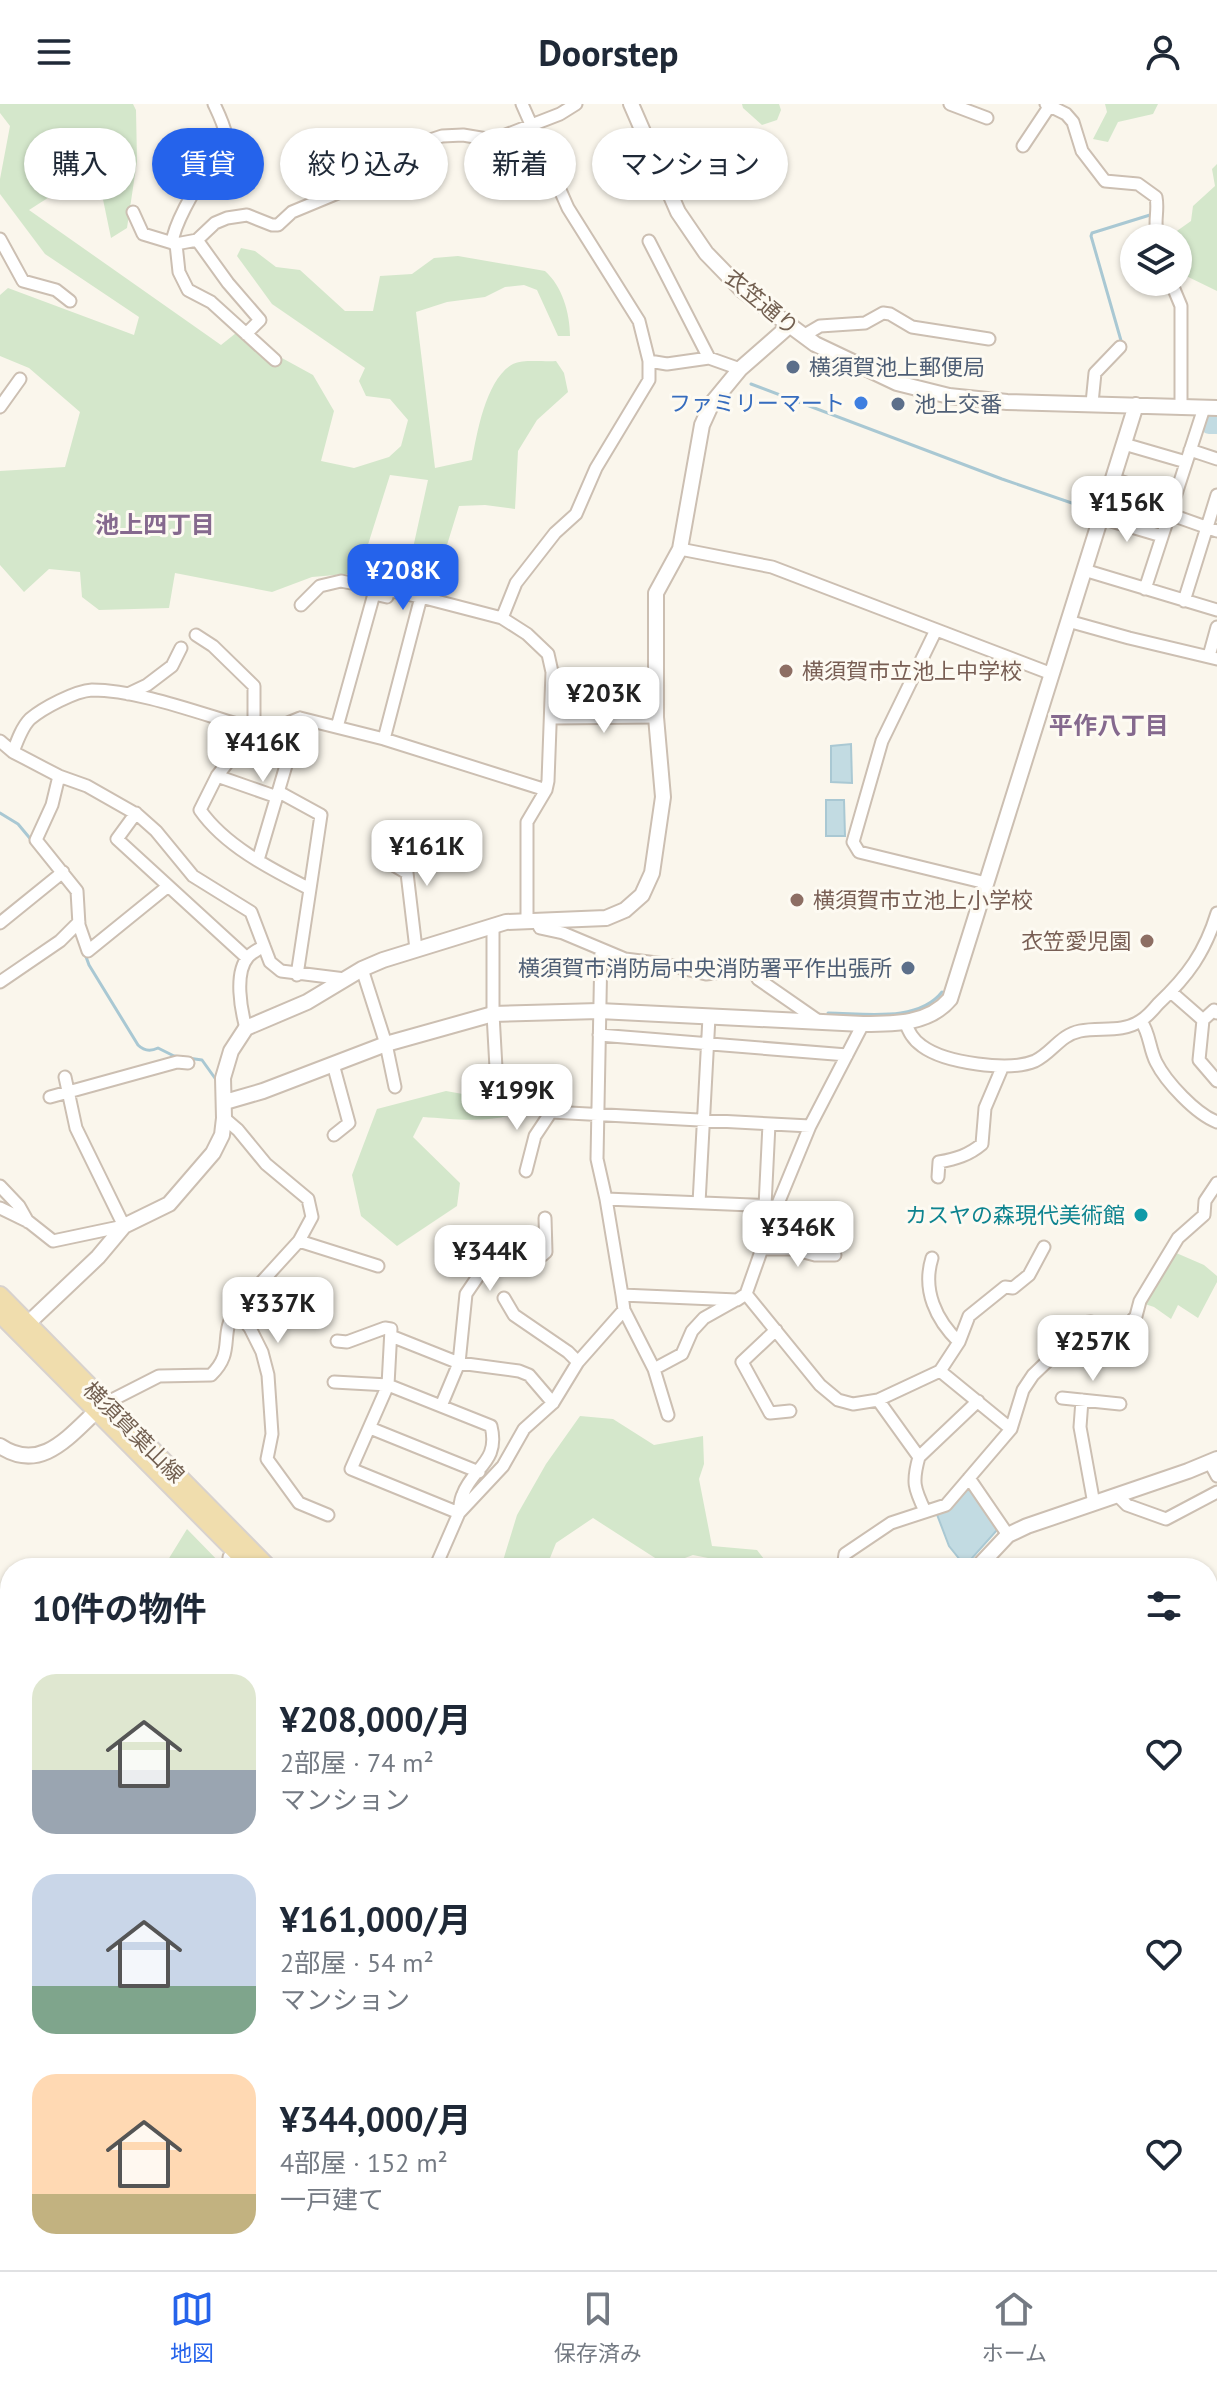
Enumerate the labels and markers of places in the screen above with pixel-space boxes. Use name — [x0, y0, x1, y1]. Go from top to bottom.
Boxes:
place label: 横須賀池上郵便局 — [809, 353, 985, 381]
marker: 横須賀池上郵便局 — [784, 358, 802, 376]
place label: ファミリーマート — [669, 389, 845, 417]
place label: 池上交番 — [914, 390, 1002, 418]
marker: ファミリーマート — [852, 394, 870, 412]
marker: 池上交番 — [889, 395, 907, 413]
pin: ¥156K — [1071, 476, 1183, 544]
pin: ¥208K — [347, 544, 459, 612]
place label: 横須賀市立池上中学校 — [802, 657, 1022, 685]
marker: 横須賀市立池上中学校 — [777, 662, 795, 680]
pin: ¥203K — [548, 667, 660, 735]
pin: ¥416K — [207, 716, 319, 784]
pin: ¥161K — [371, 820, 483, 888]
place label: 横須賀市立池上小学校 — [813, 886, 1033, 914]
marker: 横須賀市立池上小学校 — [788, 891, 806, 909]
place label: 衣笠愛児園 — [1021, 927, 1131, 955]
marker: 衣笠愛児園 — [1138, 932, 1156, 950]
place label: 横須賀市消防局中央消防署平作出張所 — [518, 954, 892, 982]
marker: 横須賀市消防局中央消防署平作出張所 — [899, 959, 917, 977]
pin: ¥199K — [461, 1064, 573, 1132]
pin: ¥346K — [742, 1201, 854, 1269]
place label: カスヤの森現代美術館 — [905, 1201, 1125, 1229]
marker: カスヤの森現代美術館 — [1132, 1206, 1150, 1224]
pin: ¥344K — [434, 1225, 546, 1293]
pin: ¥337K — [222, 1277, 334, 1345]
pin: ¥257K — [1037, 1315, 1149, 1383]

